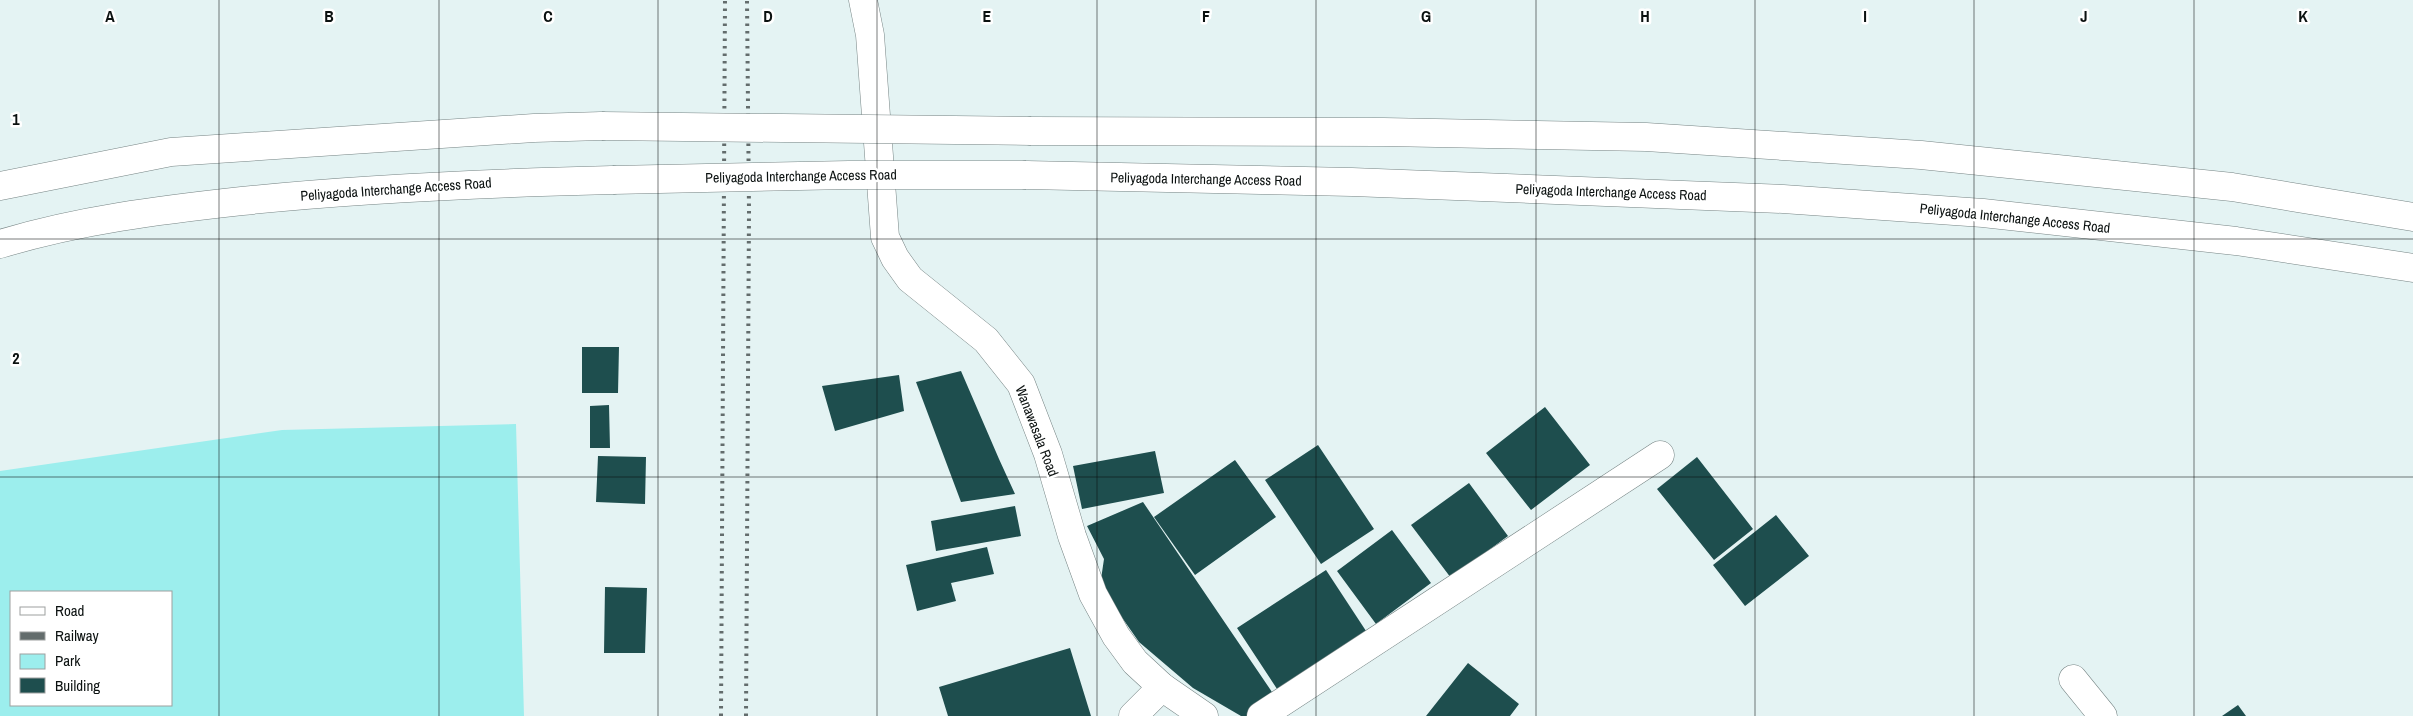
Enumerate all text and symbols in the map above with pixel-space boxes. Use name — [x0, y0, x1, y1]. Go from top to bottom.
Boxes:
text: A — [105, 5, 115, 27]
text: B — [324, 5, 334, 27]
text: C — [543, 5, 553, 27]
text: D — [763, 5, 773, 27]
text: E — [983, 5, 992, 27]
text: F — [1202, 5, 1210, 27]
text: G — [1421, 5, 1431, 27]
text: H — [1640, 5, 1650, 27]
text: I — [1863, 5, 1867, 27]
text: J — [2080, 5, 2088, 27]
text: K — [2298, 5, 2308, 27]
text: 1 — [12, 108, 20, 130]
street label: Peliyagoda Interchange Access Road — [705, 165, 897, 187]
street label: Peliyagoda Interchange Access Road — [1110, 168, 1302, 190]
street label: Peliyagoda Interchange Access Road — [300, 173, 492, 205]
street label: Peliyagoda Interchange Access Road — [1515, 180, 1707, 204]
street label: Peliyagoda Interchange Access Road — [1919, 199, 2111, 237]
text: 2 — [12, 347, 20, 369]
street label: Wanawasala Road — [1011, 383, 1063, 479]
legend — [10, 591, 172, 706]
text: Road — [55, 600, 84, 621]
text: Railway — [55, 625, 100, 646]
text: Park — [55, 650, 81, 671]
text: Building — [55, 675, 100, 696]

